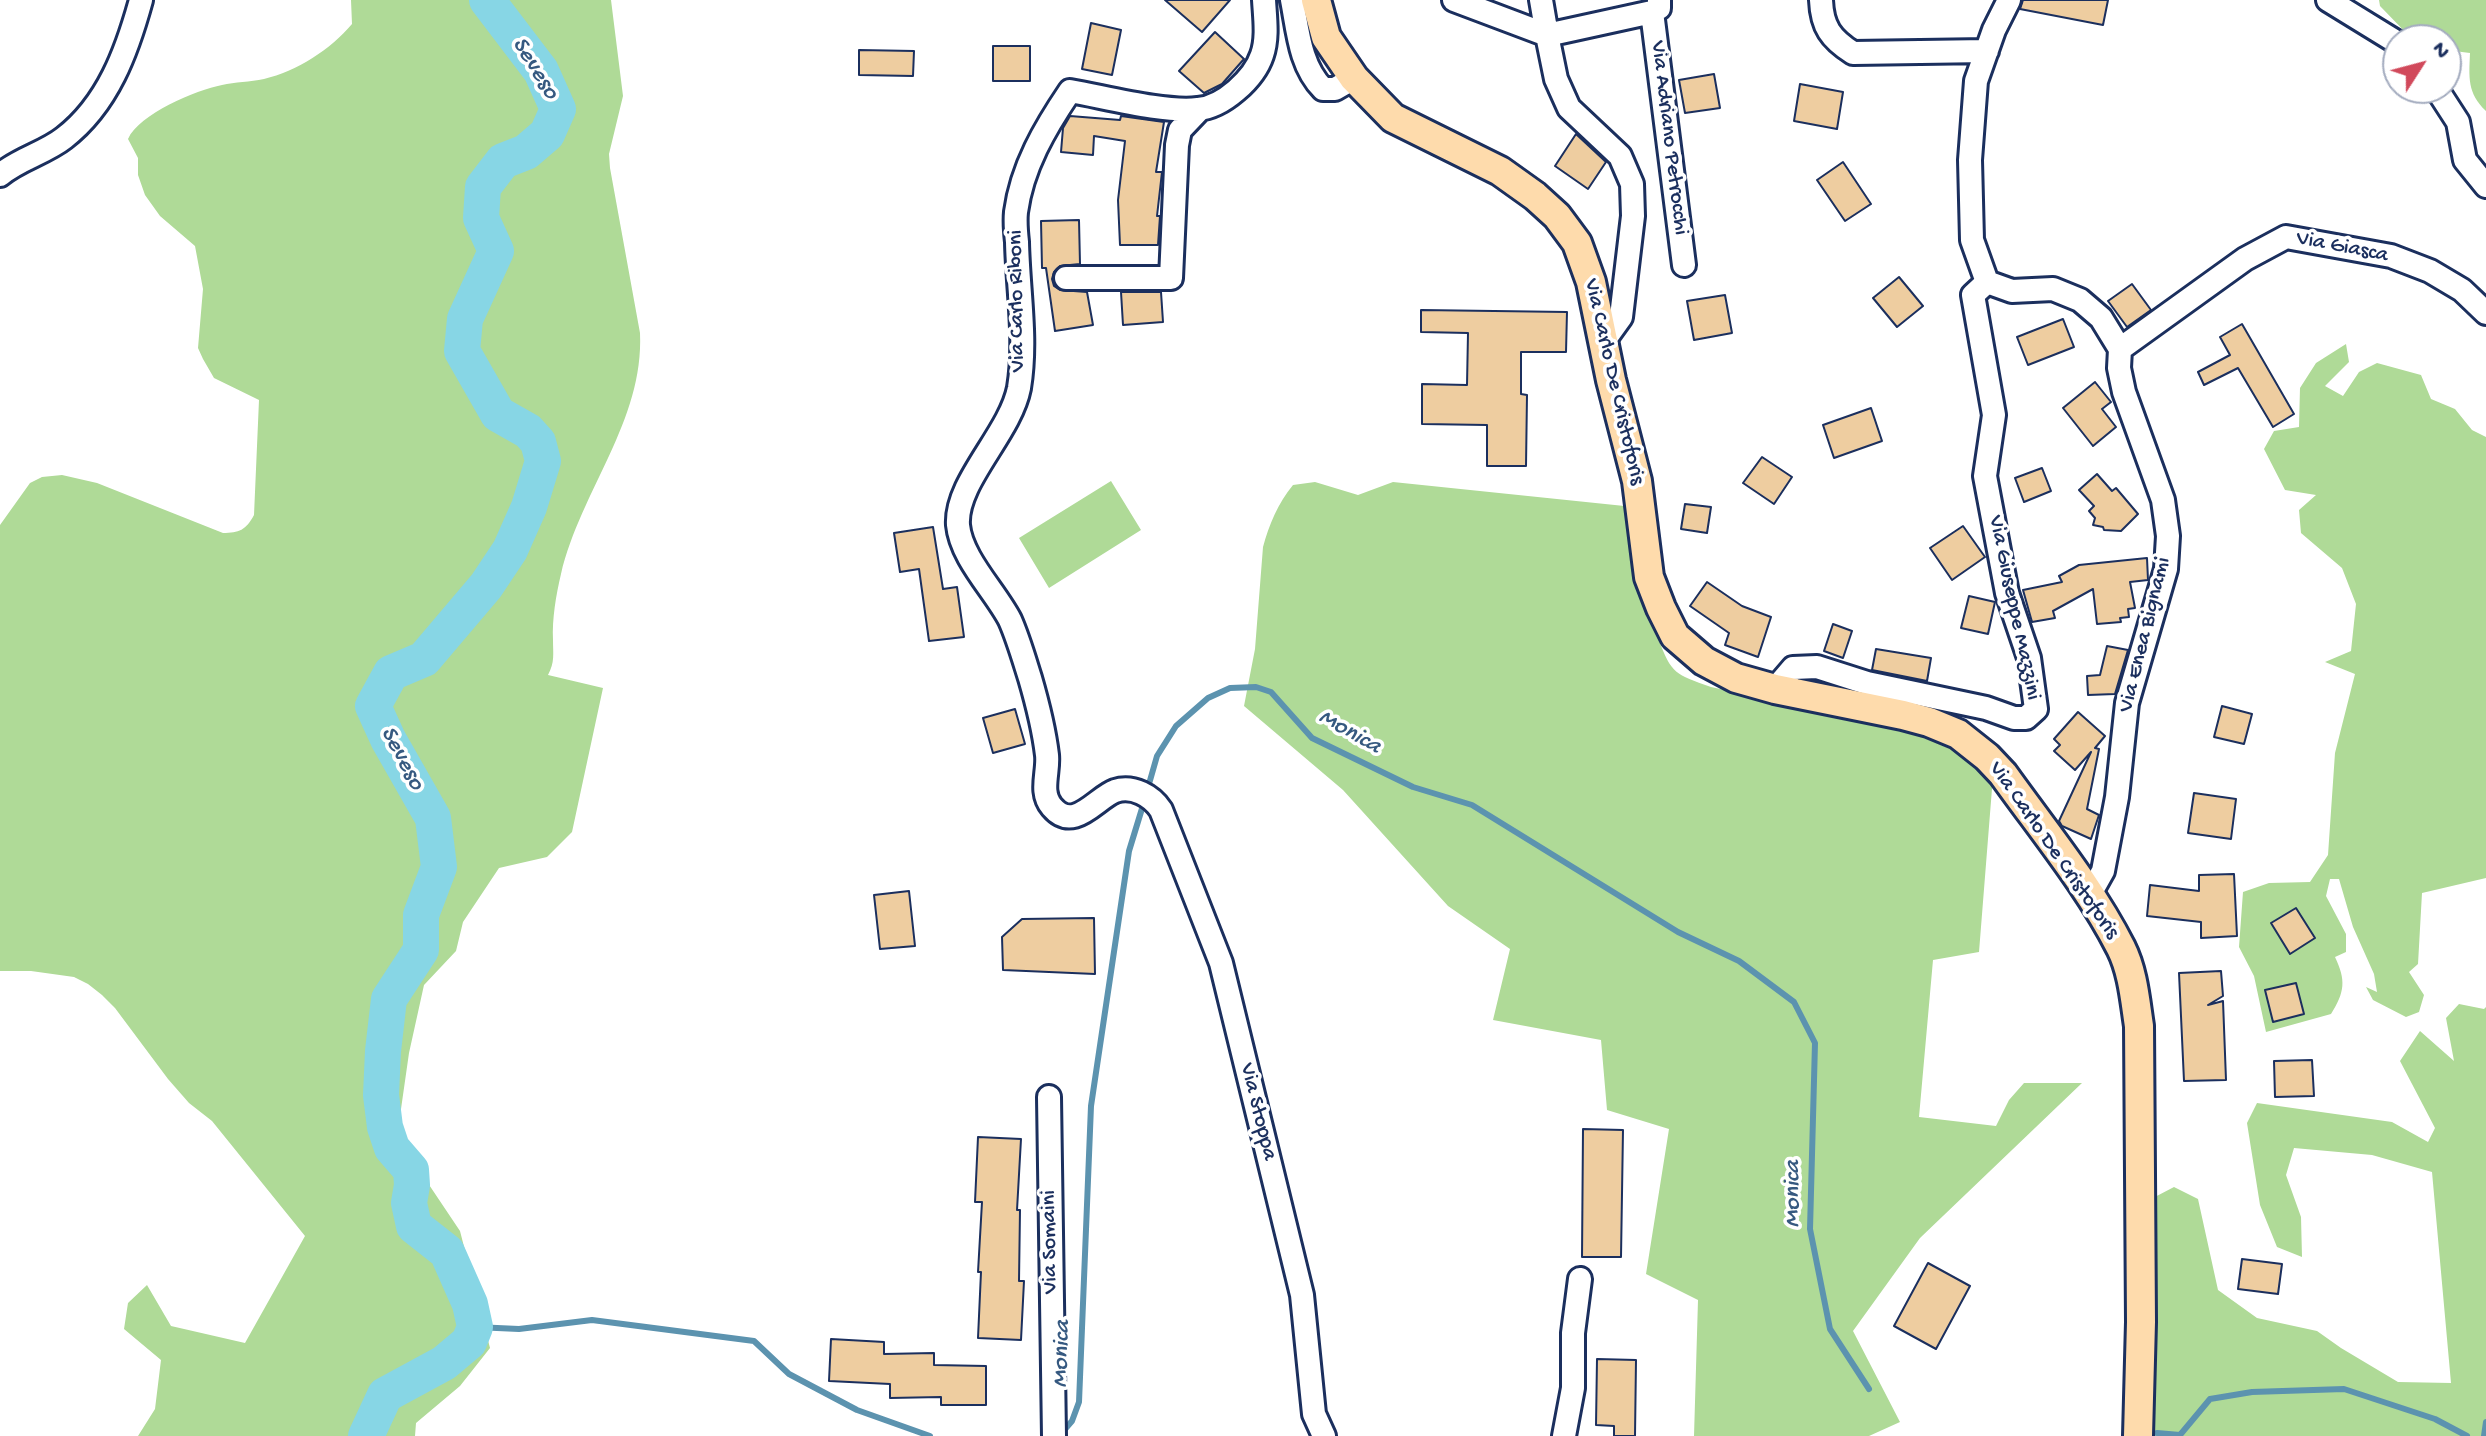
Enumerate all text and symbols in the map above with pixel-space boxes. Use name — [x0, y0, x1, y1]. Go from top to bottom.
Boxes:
north arrow — [2382, 24, 2462, 104]
water label: Seveso — [504, 33, 564, 105]
text: N — [2425, 38, 2455, 65]
street label: Via Adriano Petrocchi — [1643, 39, 1693, 237]
street label: Via Giasca — [2294, 226, 2390, 270]
street label: Via Carlo Riboni — [1004, 230, 1032, 372]
street label: Via Carlo De Cristoforis — [1576, 276, 1650, 488]
street label: Via Giuseppe Mazzini — [1981, 513, 2045, 703]
street label: Via Enea Bignami — [2114, 555, 2178, 715]
water label: Monica — [1313, 704, 1385, 762]
water label: Seveso — [372, 722, 430, 796]
street label: Via Carlo De Cristoforis — [1982, 757, 2124, 945]
street label: Via Stoppa — [1232, 1061, 1282, 1163]
water label: Monica — [1780, 1160, 1808, 1228]
street label: Via Somaini — [1037, 1190, 1065, 1294]
water label: Monica — [1047, 1320, 1079, 1388]

